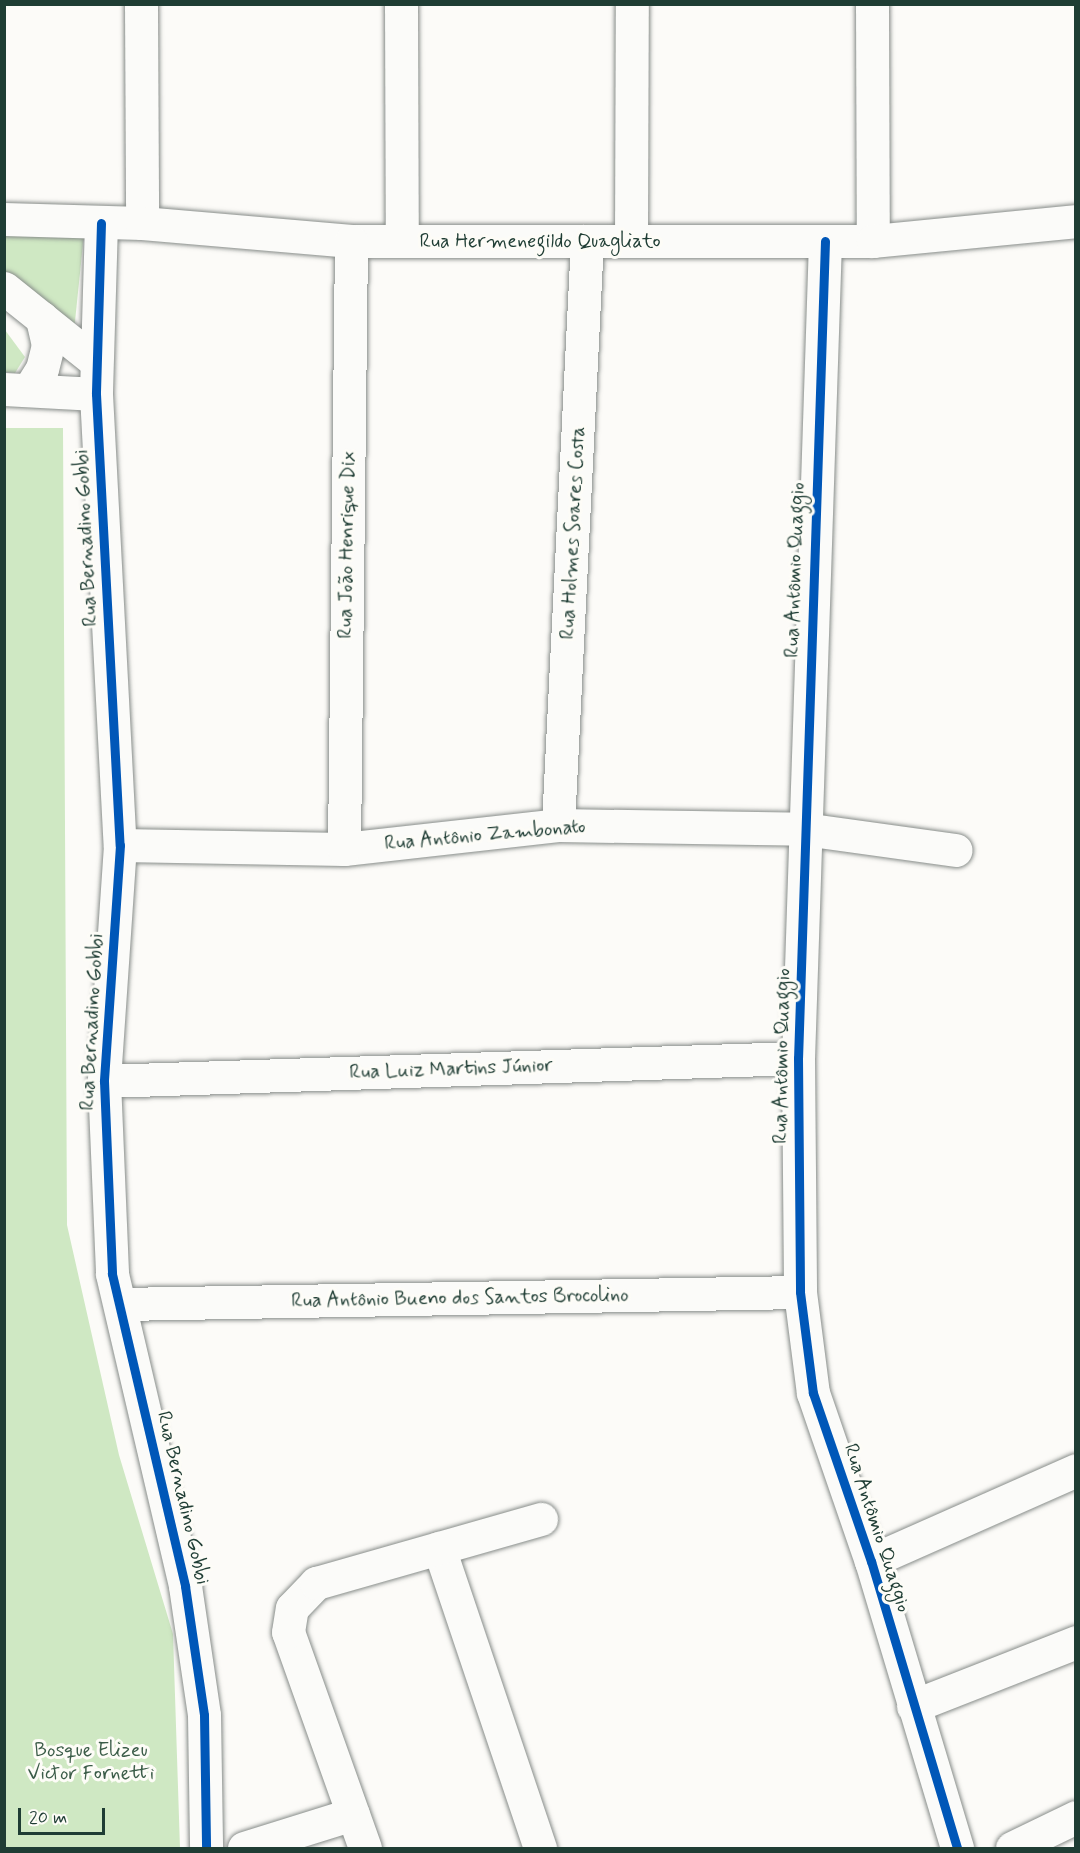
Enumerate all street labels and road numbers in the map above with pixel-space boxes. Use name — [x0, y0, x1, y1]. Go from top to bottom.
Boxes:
street label: Rua Hermenegildo Quagliato — [420, 229, 660, 253]
street label: Rua Holmes Soares Costa — [555, 426, 591, 640]
street label: Rua Bernadino Gobbi — [69, 449, 103, 627]
street label: Rua João Henrique Dix — [333, 449, 361, 641]
street label: Rua Antômio Quaggio — [780, 482, 810, 658]
street label: Rua Antônio Zambonato — [383, 814, 587, 856]
street label: Rua Bernadino Gobbi — [75, 933, 109, 1111]
street label: Rua Antômio Quaggio — [768, 968, 796, 1144]
street label: Rua Luiz Martins Júnior — [349, 1053, 553, 1085]
street label: Rua Antônio Bueno dos Santos Brocolino — [296, 1283, 624, 1313]
street label: Rua Bernadino Gobbi — [151, 1409, 215, 1587]
street label: Rua Antômio Quaggio — [839, 1441, 915, 1615]

